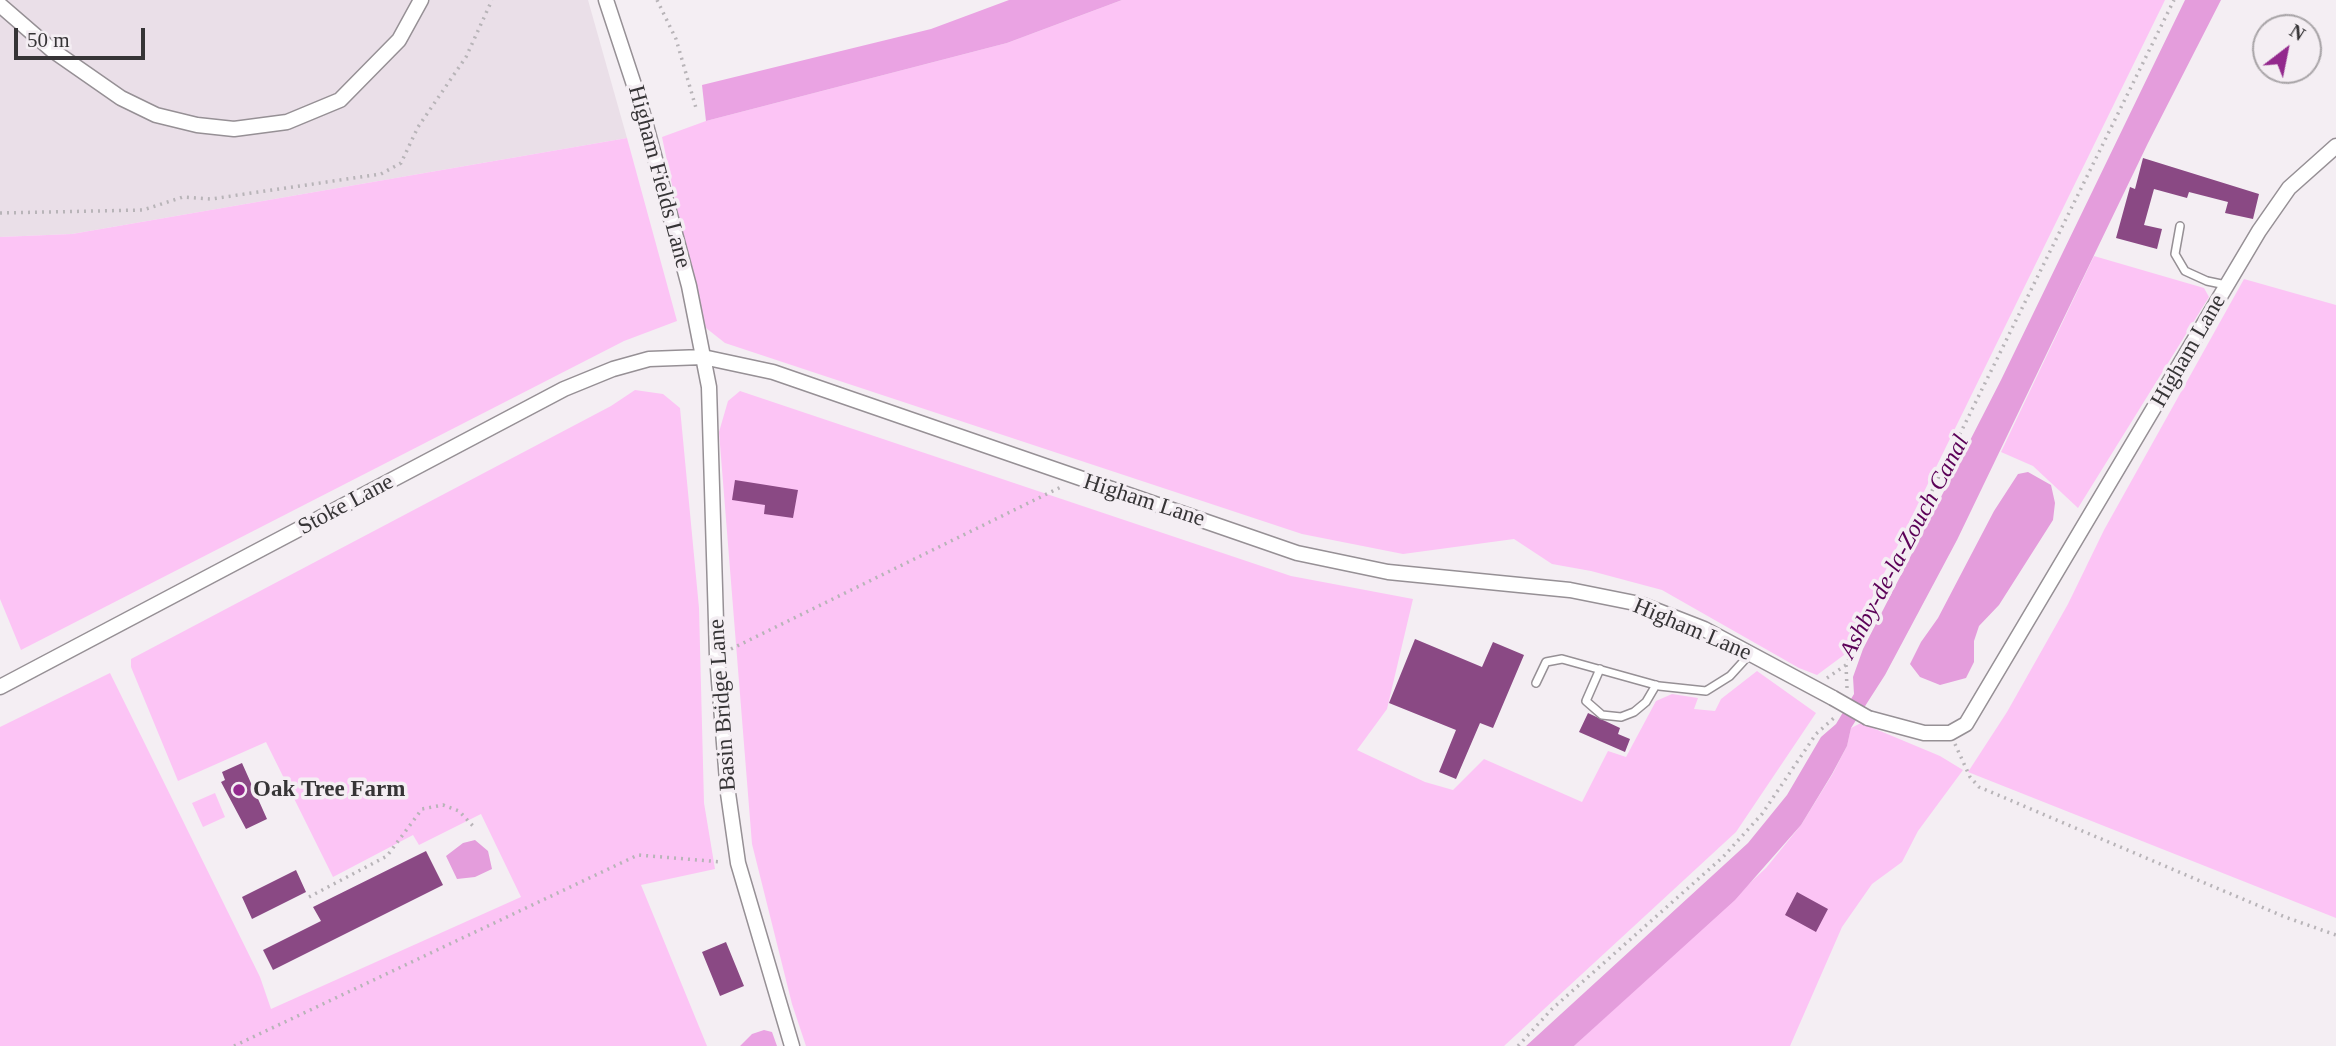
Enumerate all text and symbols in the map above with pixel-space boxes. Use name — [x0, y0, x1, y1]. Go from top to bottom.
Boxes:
scale bar — [18, 14, 149, 58]
north arrow — [2252, 14, 2322, 84]
text: N — [2286, 20, 2309, 45]
text: 50 m — [27, 28, 70, 52]
street label: Higham Fields Lane — [621, 83, 697, 271]
street label: Higham Lane — [2146, 290, 2232, 412]
water label: Ashby-de-la-Zouch Canal — [1834, 430, 1976, 664]
street label: Stoke Lane — [294, 468, 398, 542]
street label: Higham Lane — [1080, 468, 1208, 534]
street label: Higham Lane — [1629, 593, 1755, 667]
street label: Basin Bridge Lane — [703, 618, 743, 792]
place label: Oak Tree Farm — [253, 776, 405, 804]
marker: Oak Tree Farm — [231, 782, 247, 798]

